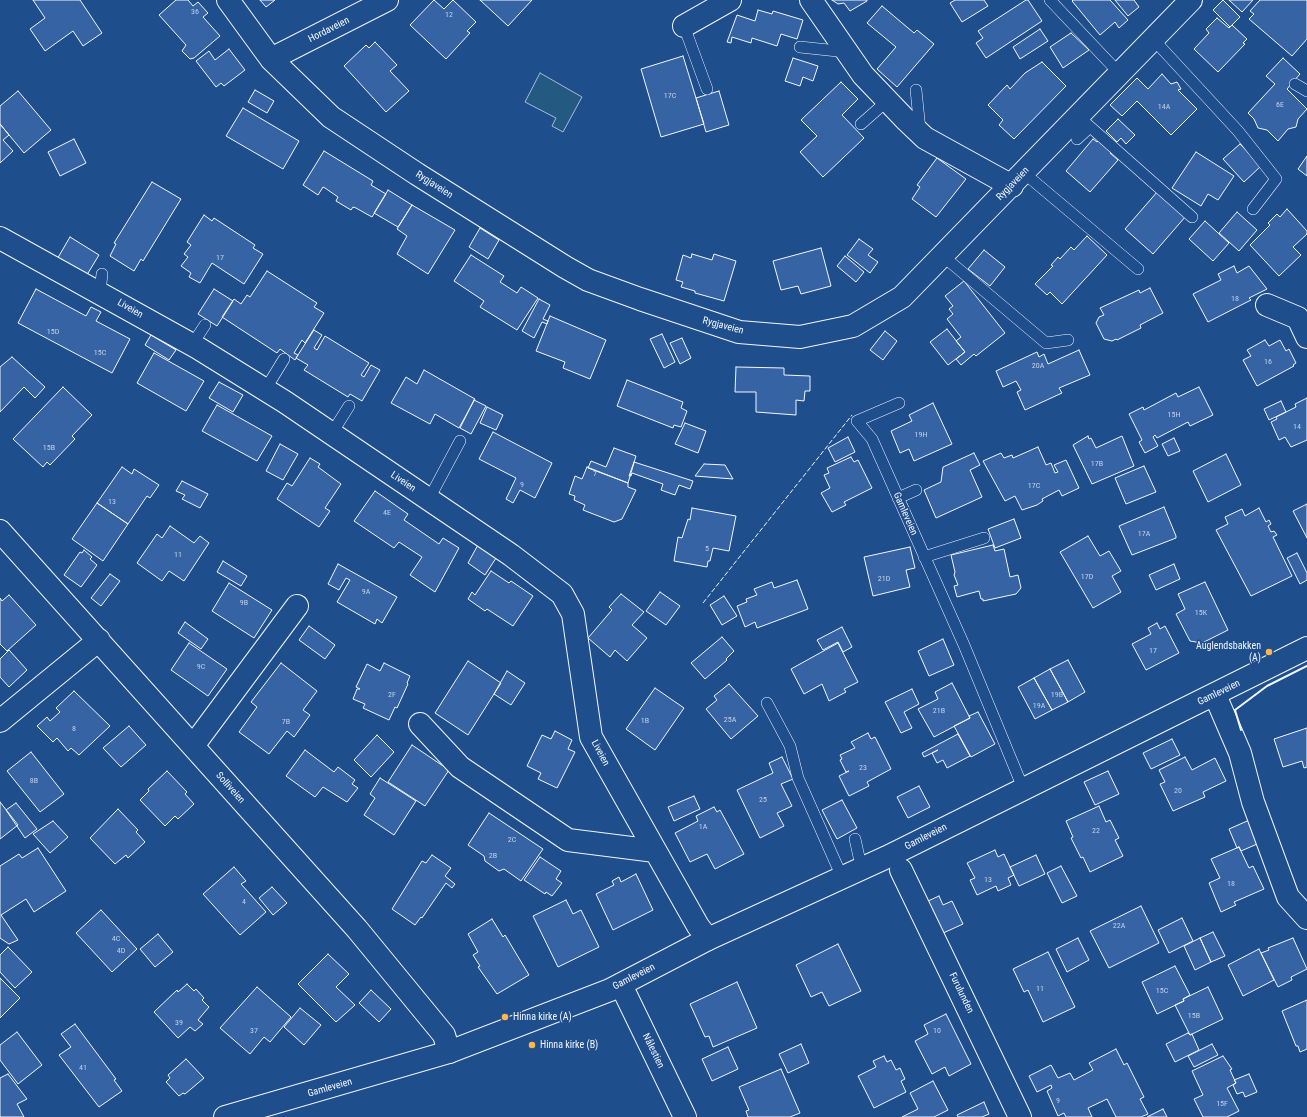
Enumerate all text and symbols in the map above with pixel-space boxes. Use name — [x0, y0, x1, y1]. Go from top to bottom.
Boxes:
house number: 36 — [191, 7, 199, 17]
house number: 12 — [445, 10, 453, 20]
street label: Hordaveien — [306, 15, 352, 45]
house number: 17C — [664, 91, 676, 101]
house number: 6E — [1276, 100, 1284, 110]
house number: 14A — [1158, 102, 1170, 112]
street label: Rygjaveien — [994, 165, 1032, 203]
street label: Rygjaveien — [413, 169, 455, 201]
house number: 17 — [216, 253, 224, 263]
house number: 18 — [1231, 294, 1239, 304]
street label: Liveien — [115, 297, 145, 321]
street label: Rygjaveien — [701, 315, 745, 337]
house number: 15D — [47, 327, 59, 337]
house number: 15C — [94, 348, 106, 358]
house number: 16 — [1264, 357, 1272, 367]
house number: 20A — [1032, 361, 1044, 371]
house number: 15H — [1168, 410, 1180, 420]
house number: 14 — [1293, 422, 1301, 432]
house number: 19H — [915, 430, 927, 440]
house number: 15B — [43, 443, 55, 453]
house number: 17B — [1091, 459, 1103, 469]
street label: Liveien — [388, 469, 418, 495]
house number: 7 — [593, 469, 597, 479]
house number: 9 — [520, 480, 524, 490]
house number: 17C — [1028, 481, 1040, 491]
street label: Gamleveien — [890, 491, 920, 537]
house number: 13 — [108, 497, 116, 507]
house number: 4E — [383, 508, 391, 518]
house number: 17A — [1138, 529, 1150, 539]
house number: 5 — [705, 544, 709, 554]
house number: 11 — [174, 550, 182, 560]
house number: 17D — [1081, 572, 1093, 582]
house number: 21D — [878, 574, 890, 584]
house number: 9A — [362, 587, 370, 597]
house number: 9B — [240, 598, 248, 608]
house number: 15K — [1195, 608, 1207, 618]
place label: Auglendsbakken (A) — [1196, 640, 1261, 664]
house number: 17 — [1149, 646, 1157, 656]
marker: Auglendsbakken (A) — [1264, 647, 1274, 657]
house number: 9C — [197, 662, 205, 672]
street label: Gamleveien — [1196, 678, 1242, 708]
house number: 2F — [388, 690, 396, 700]
house number: 19B — [1051, 690, 1063, 700]
house number: 19A — [1033, 701, 1045, 711]
house number: 21B — [933, 706, 945, 716]
house number: 25A — [724, 715, 736, 725]
house number: 1B — [641, 716, 649, 726]
house number: 7B — [282, 717, 290, 727]
house number: 8 — [72, 724, 76, 734]
street label: Liveien — [588, 738, 612, 768]
house number: 23 — [859, 763, 867, 773]
street label: Solliveien — [213, 770, 247, 806]
house number: 8B — [30, 776, 38, 786]
house number: 20 — [1174, 786, 1182, 796]
house number: 25 — [759, 795, 767, 805]
street label: Gamleveien — [903, 821, 949, 853]
house number: 1A — [699, 822, 707, 832]
house number: 22 — [1092, 826, 1100, 836]
house number: 2C — [508, 835, 516, 845]
house number: 2B — [489, 851, 497, 861]
house number: 13 — [984, 875, 992, 885]
house number: 18 — [1227, 879, 1235, 889]
house number: 4 — [242, 897, 246, 907]
house number: 22A — [1113, 921, 1125, 931]
house number: 4C — [112, 934, 120, 944]
house number: 4D — [117, 946, 125, 956]
street label: Gamleveien — [611, 961, 657, 993]
street label: Furulunden — [946, 971, 976, 1015]
house number: 11 — [1036, 984, 1044, 994]
house number: 15C — [1156, 986, 1168, 996]
place label: Hinna kirke (A) — [513, 1011, 572, 1023]
house number: 15B — [1188, 1011, 1200, 1021]
marker: Hinna kirke (A) — [500, 1012, 510, 1022]
house number: 39 — [175, 1018, 183, 1028]
house number: 37 — [250, 1026, 258, 1036]
house number: 10 — [933, 1026, 941, 1036]
street label: Nålestien — [639, 1032, 667, 1070]
place label: Hinna kirke (B) — [540, 1039, 598, 1051]
marker: Hinna kirke (B) — [527, 1040, 537, 1050]
house number: 41 — [79, 1063, 87, 1073]
street label: Gamleveien — [306, 1076, 354, 1100]
house number: 9 — [1056, 1096, 1060, 1106]
house number: 15F — [1216, 1099, 1228, 1109]

